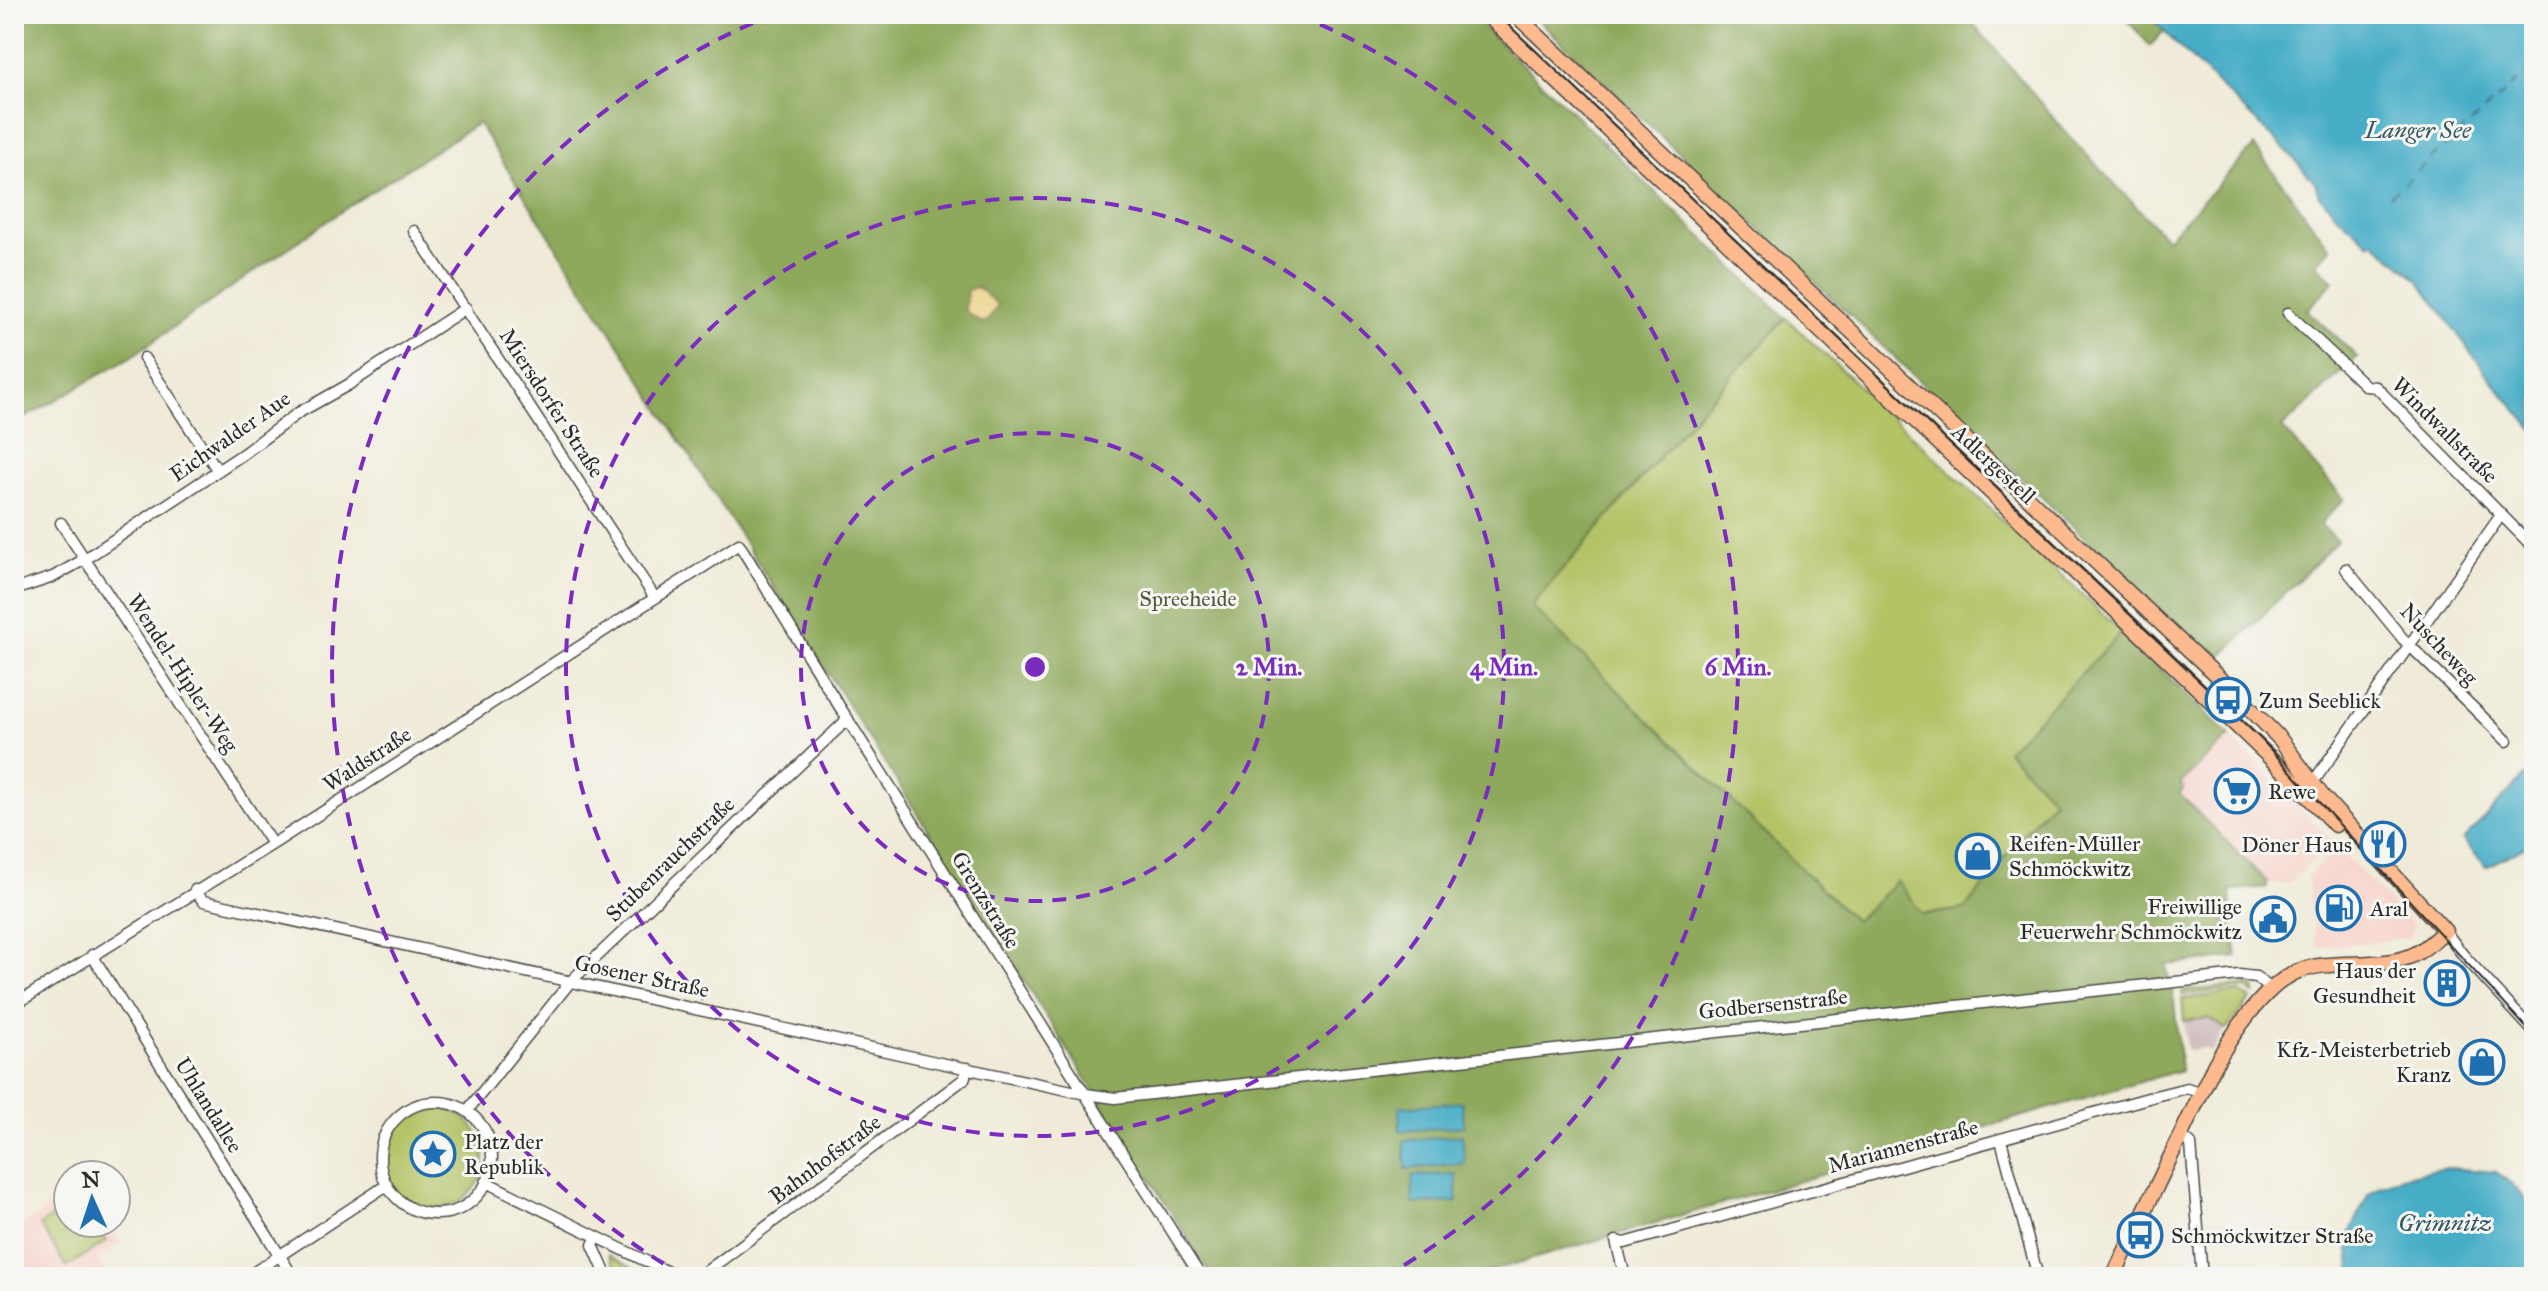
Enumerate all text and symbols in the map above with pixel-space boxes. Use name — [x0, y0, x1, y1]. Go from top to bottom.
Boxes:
water label: Langer See — [2364, 115, 2472, 145]
street label: Miersdorfer Straße — [494, 323, 610, 483]
street label: Windwallstraße — [2386, 371, 2504, 489]
street label: Eichwalder Aue — [164, 384, 296, 488]
street label: Adlergestell — [1946, 418, 2042, 510]
park label: Spreeheide — [1139, 585, 1237, 612]
street label: Wendel-Hipler-Weg — [122, 589, 245, 758]
street label: Nuscheweg — [2394, 597, 2484, 691]
text: 2 Min. — [1236, 652, 1302, 682]
text: 4 Min. — [1470, 652, 1538, 682]
text: 6 Min. — [1705, 652, 1771, 682]
centre of rings — [1021, 653, 1049, 681]
bus stop icon: Zum Seeblick — [2204, 676, 2252, 724]
place label: Zum Seeblick — [2259, 687, 2381, 714]
street label: Waldstraße — [318, 720, 416, 798]
supermarket icon: Rewe — [2213, 767, 2261, 815]
place label: Rewe — [2268, 778, 2316, 805]
street label: Stubenrauchstraße — [600, 791, 740, 927]
restaurant icon: Döner Haus — [2359, 820, 2407, 868]
place label: Reifen-Müller Schmöckwitz — [2009, 830, 2141, 882]
place label: Döner Haus — [2241, 831, 2352, 858]
shop icon: Reifen-Müller Schmöckwitz — [1954, 832, 2002, 880]
street label: Grenzstraße — [946, 846, 1026, 954]
fuel station icon: Aral — [2315, 884, 2363, 932]
place label: Freiwillige Feuerwehr Schmöckwitz — [2020, 893, 2242, 945]
public building icon: Freiwillige Feuerwehr Schmöckwitz — [2249, 895, 2297, 943]
place label: Aral — [2369, 895, 2408, 922]
street label: Gosener Straße — [572, 949, 712, 1003]
place label: Haus der Gesundheit — [2313, 957, 2417, 1009]
building icon: Haus der Gesundheit — [2423, 959, 2471, 1007]
street label: Godbersenstraße — [1697, 983, 1849, 1025]
place label: Kfz-Meisterbetrieb Kranz — [2276, 1036, 2451, 1088]
shop icon: Kfz-Meisterbetrieb Kranz — [2458, 1038, 2506, 1086]
street label: Uhlandallee — [169, 1052, 249, 1158]
street label: Bahnhofstraße — [764, 1108, 886, 1210]
street label: Mariannenstraße — [1825, 1113, 1981, 1179]
place label: Platz der Republik — [464, 1128, 545, 1180]
place icon: Platz der Republik — [409, 1130, 457, 1178]
north arrow — [52, 1159, 132, 1239]
text: N — [81, 1166, 101, 1193]
water label: Grimnitz — [2398, 1208, 2492, 1238]
bus stop icon: Schmöckwitzer Straße — [2116, 1211, 2164, 1259]
place label: Schmöckwitzer Straße — [2171, 1222, 2373, 1249]

